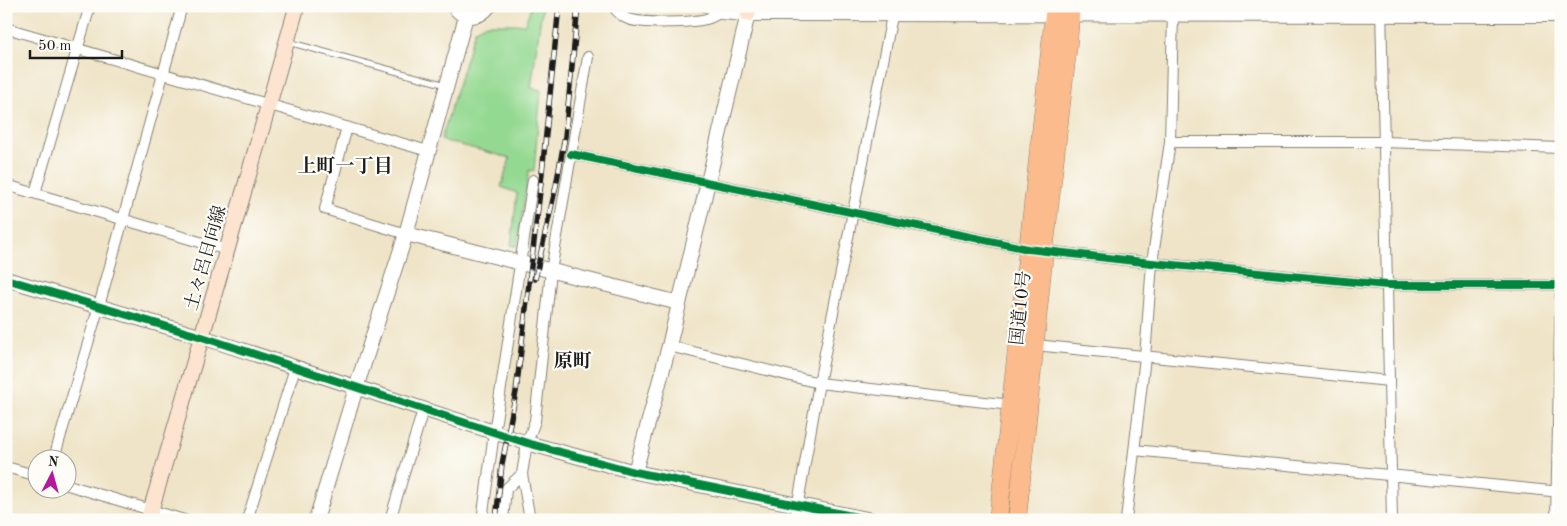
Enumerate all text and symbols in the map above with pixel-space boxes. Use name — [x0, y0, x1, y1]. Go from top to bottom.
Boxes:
scale bar — [30, 28, 122, 60]
text: 50 m — [38, 39, 72, 54]
district label: 上町一丁目 — [297, 156, 393, 177]
street label: 土々呂日向線 — [181, 203, 230, 312]
street label: 国道10号 — [1006, 270, 1034, 346]
district label: 原町 — [554, 350, 592, 372]
north arrow — [28, 448, 78, 498]
text: N — [47, 455, 60, 470]

